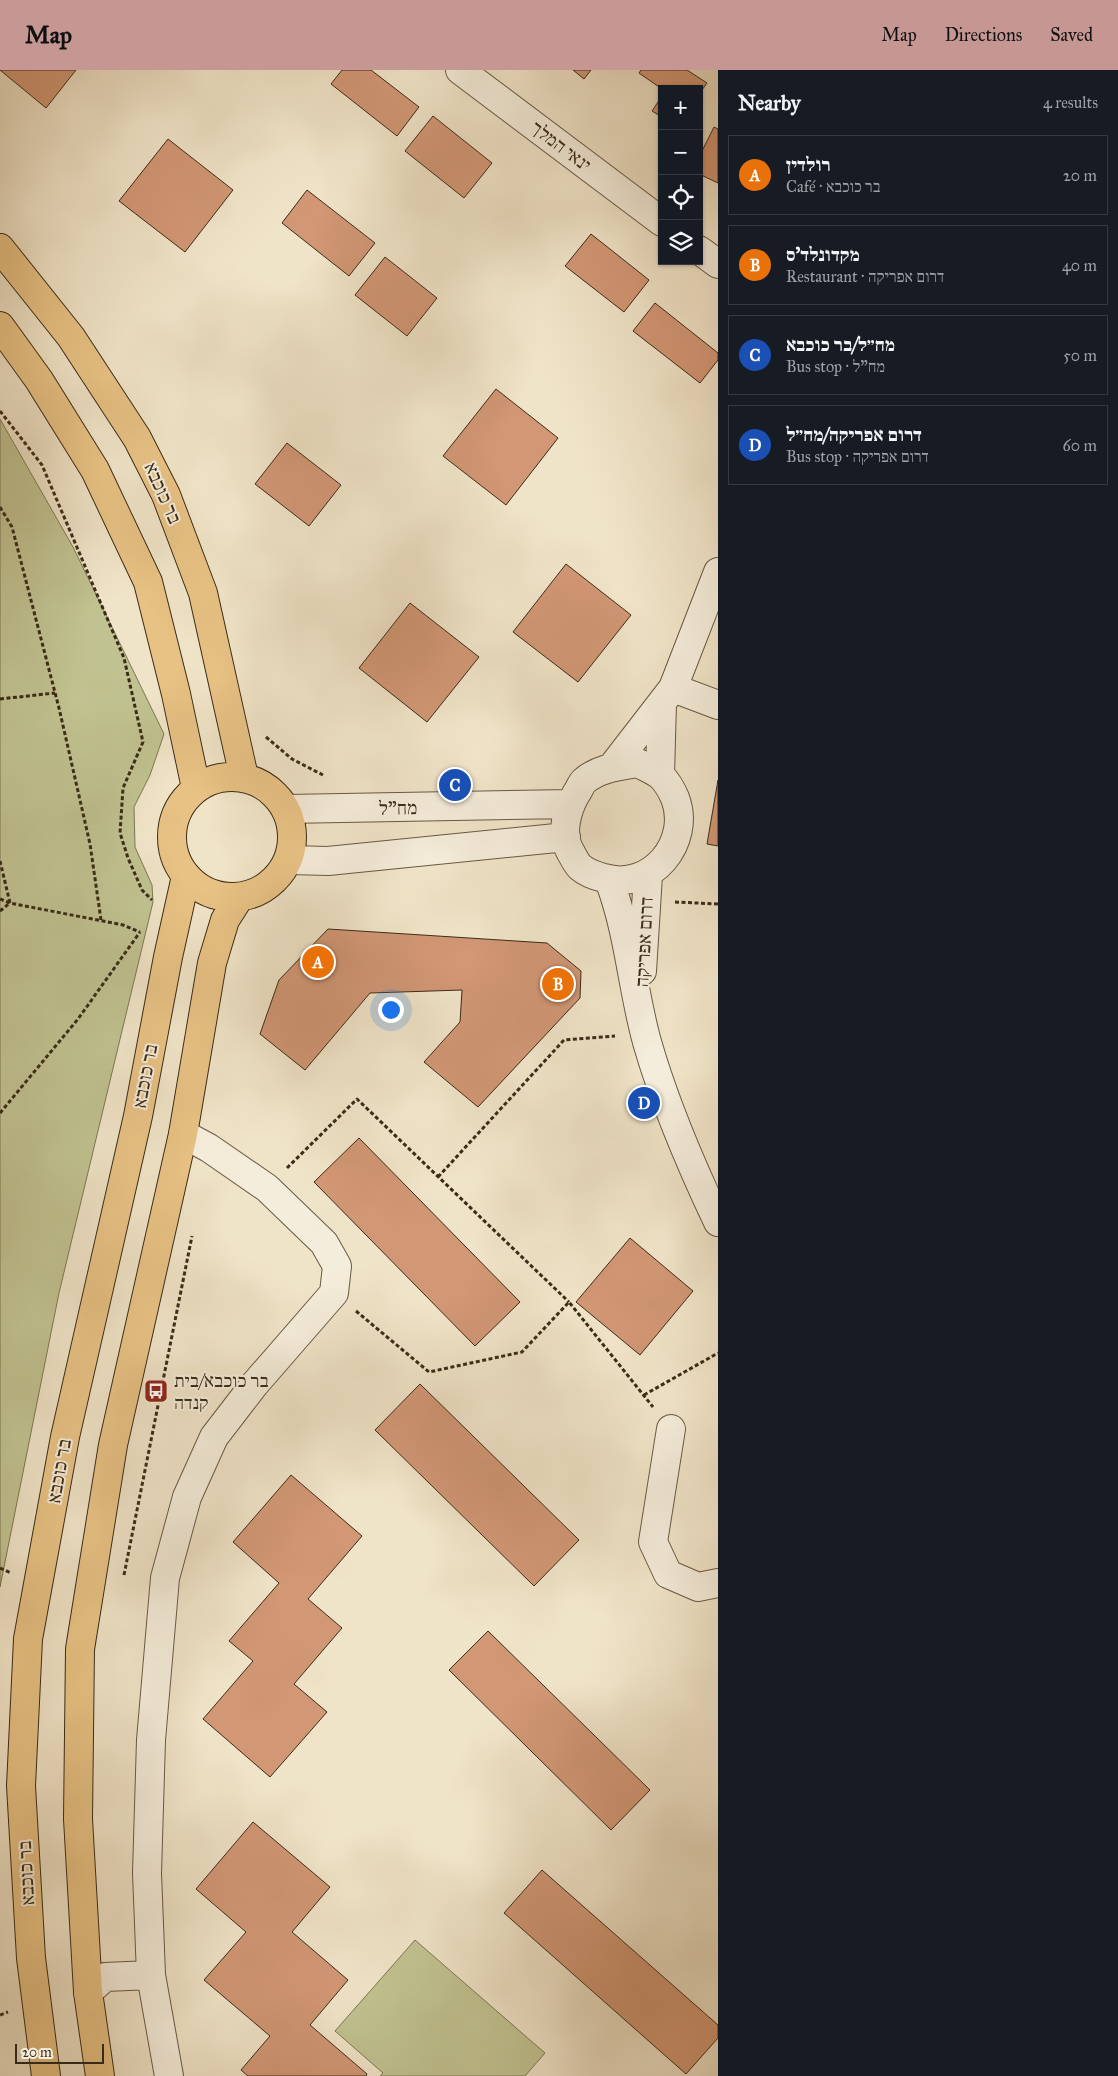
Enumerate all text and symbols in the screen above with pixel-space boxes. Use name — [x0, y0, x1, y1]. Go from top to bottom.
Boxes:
text: Map — [25, 20, 72, 50]
text: Map — [881, 24, 917, 46]
text: Directions — [945, 24, 1022, 46]
text: Saved — [1050, 24, 1093, 46]
map controls — [658, 85, 703, 265]
button: + — [658, 85, 703, 130]
text: Nearby — [738, 90, 801, 116]
text: 4 results — [1043, 93, 1098, 112]
street label: ינאי המלך — [526, 116, 596, 176]
button: − — [658, 130, 703, 175]
text: רולדין — [786, 153, 831, 176]
text: A — [750, 166, 760, 185]
text: 20 m — [1063, 166, 1097, 185]
button: locate — [658, 175, 703, 220]
text: Café · בר כוכבא — [786, 177, 880, 196]
button: layers — [658, 220, 703, 265]
text: מקדונלד'ס — [786, 243, 860, 266]
text: B — [750, 256, 760, 275]
text: 40 m — [1062, 256, 1097, 275]
text: Restaurant · דרום אפריקה — [786, 267, 944, 286]
text: מח״ל/בר כוכבא — [786, 333, 895, 356]
text: C — [750, 346, 760, 365]
text: 50 m — [1063, 346, 1097, 365]
text: Bus stop · מח"ל — [786, 357, 885, 376]
text: דרום אפריקה/מח״ל — [786, 423, 922, 446]
text: D — [749, 436, 761, 455]
text: 60 m — [1063, 436, 1097, 455]
text: Bus stop · דרום אפריקה — [786, 447, 929, 466]
street label: בר כוכבא — [139, 459, 187, 527]
pin: C — [439, 766, 471, 804]
street label: מח"ל — [378, 796, 418, 820]
street label: דרום אפריקה — [630, 896, 658, 988]
pin: A — [302, 943, 334, 981]
pin: B — [542, 965, 574, 1003]
your location — [378, 997, 404, 1023]
street label: בר כוכבא — [128, 1042, 162, 1110]
pin: D — [628, 1084, 660, 1122]
place label: בר כוכבא/בית קנדה — [174, 1369, 269, 1414]
bus stop icon: בר כוכבא/בית קנדה — [143, 1378, 169, 1404]
street label: בר כוכבא — [42, 1437, 76, 1505]
street label: בר כוכבא — [13, 1840, 39, 1906]
scale bar — [15, 2041, 104, 2064]
text: 20 m — [22, 2044, 52, 2061]

